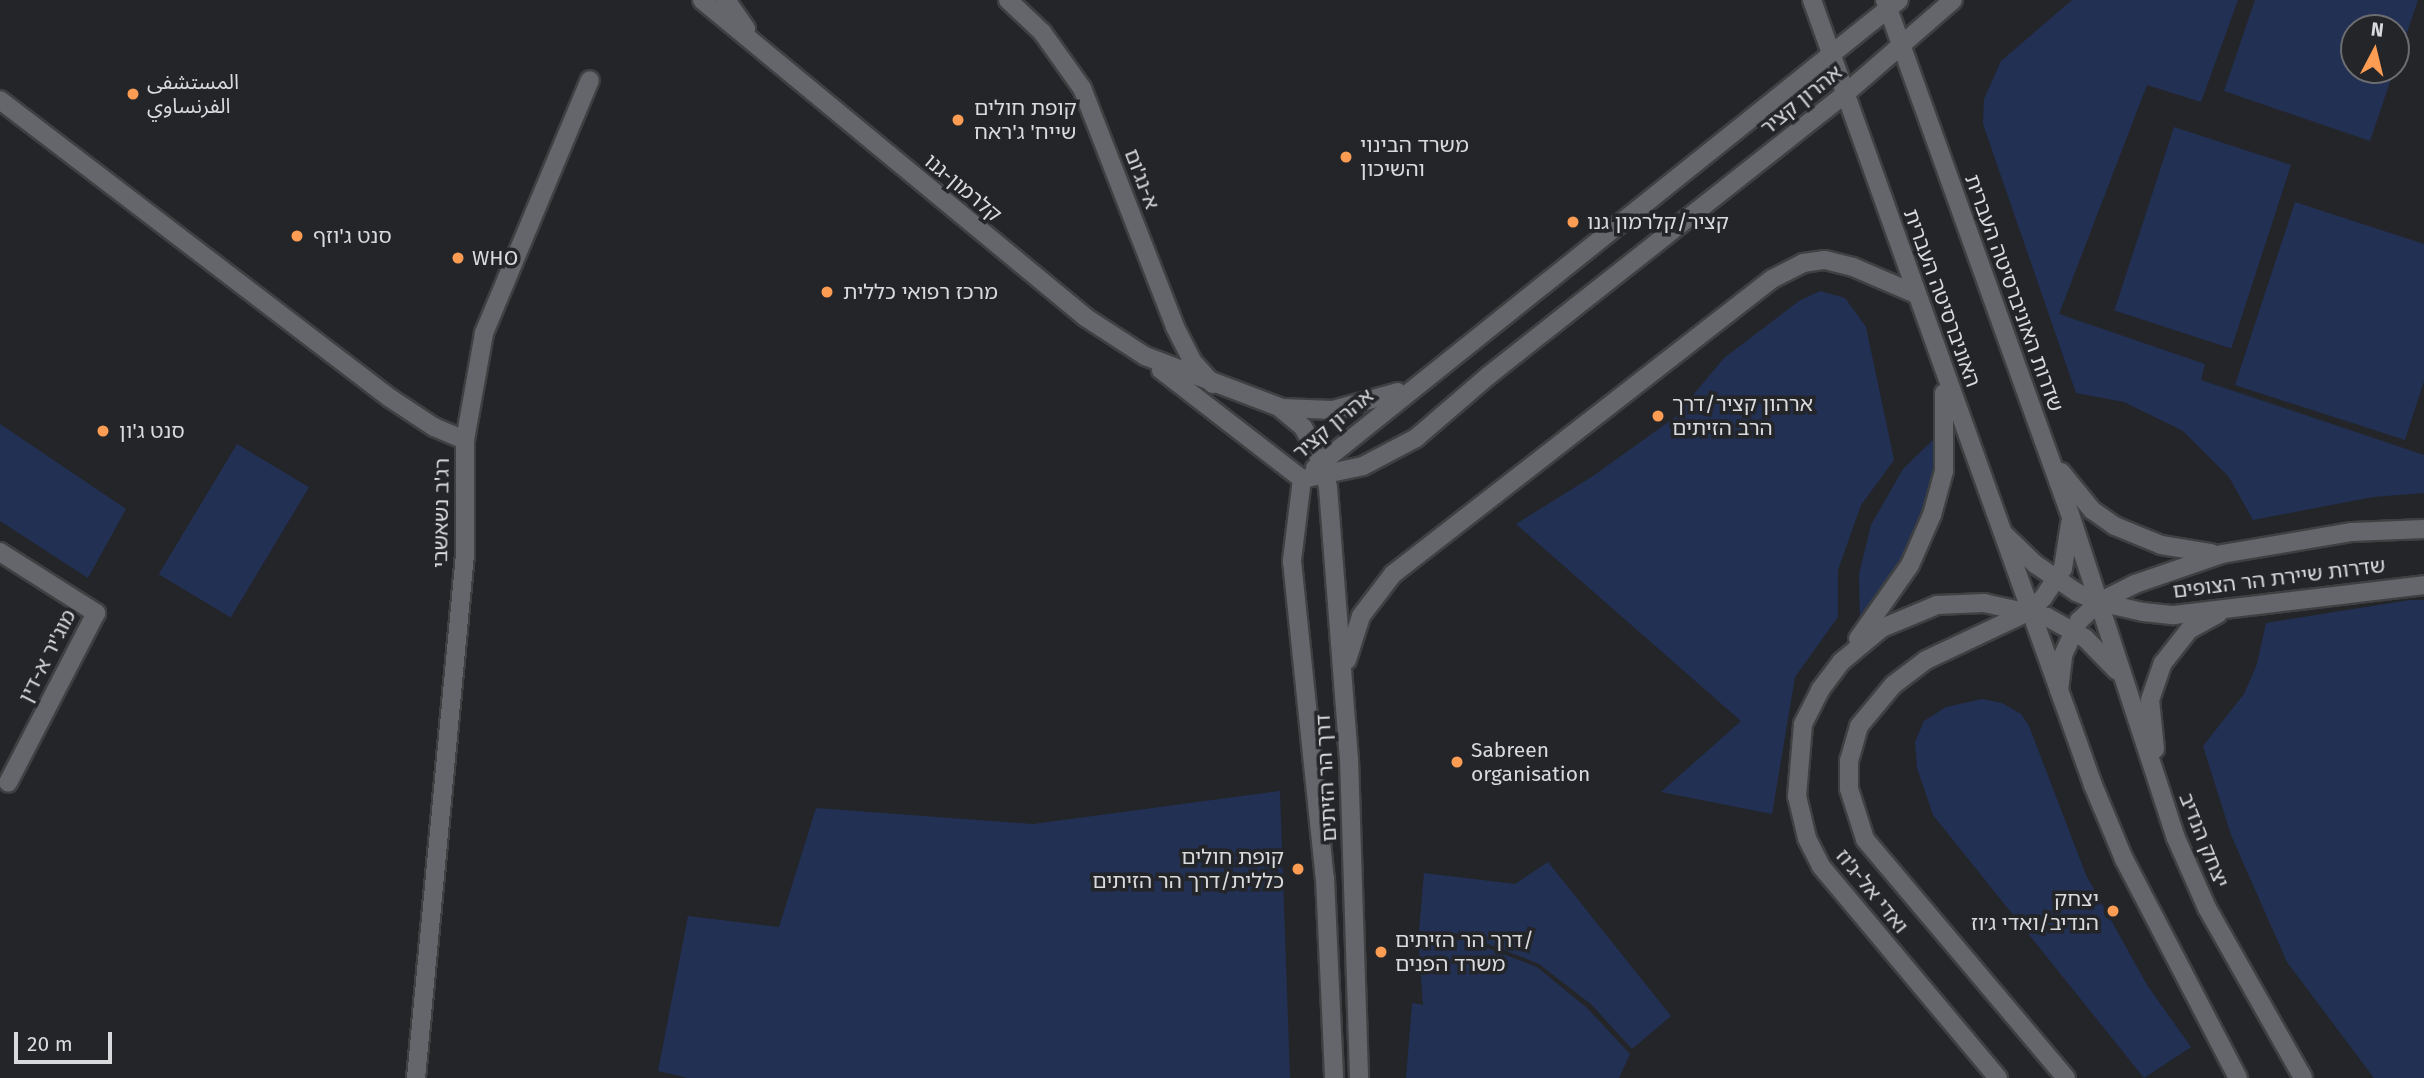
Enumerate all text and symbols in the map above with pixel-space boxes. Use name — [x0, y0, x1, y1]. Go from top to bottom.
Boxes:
north arrow — [2340, 14, 2410, 84]
text: N — [2370, 17, 2385, 42]
street label: אהרון קציר — [1755, 60, 1847, 140]
place label: المستشفى الفرنساوي — [147, 69, 239, 119]
marker: المستشفى الفرنساوي — [125, 86, 141, 102]
place label: קופת חולים שייח' ג'ראח — [974, 95, 1077, 145]
marker: קופת חולים שייח' ג'ראח — [948, 110, 968, 130]
place label: משרד הבינוי והשיכון — [1360, 132, 1469, 182]
street label: א-נג'ום — [1119, 145, 1165, 213]
street label: קלרמון-גנו — [919, 149, 1007, 227]
marker: משרד הבינוי והשיכון — [1338, 149, 1354, 165]
street label: שדרות האוניברסיטה העברית — [1959, 171, 2069, 415]
street label: האוניברסיטה העברית — [1898, 206, 1986, 390]
place label: קציר/קלרמון גנו — [1587, 209, 1729, 235]
marker: קציר/קלרמון גנו — [1565, 214, 1581, 230]
place label: סנט ג'וזף — [313, 223, 392, 249]
marker: סנט ג'וזף — [287, 226, 307, 246]
place label: WHO — [472, 245, 518, 271]
marker: WHO — [450, 250, 466, 266]
place label: מרכז רפואי כללית — [843, 279, 998, 305]
marker: מרכז רפואי כללית — [817, 282, 837, 302]
street label: אהרון קציר — [1288, 383, 1378, 465]
place label: ארהון קציר/דרך הרב הזיתים — [1672, 391, 1813, 441]
marker: ארהון קציר/דרך הרב הזיתים — [1650, 408, 1666, 424]
place label: סנט ג'ון — [119, 418, 185, 444]
marker: סנט ג'ון — [93, 421, 113, 441]
street label: רג'ב נשאשבי — [427, 458, 455, 568]
street label: שדרות שיירת הר הצופים — [2171, 552, 2387, 604]
street label: מוג'יר א-דין — [13, 605, 81, 707]
street label: דרך הר הזיתים — [1310, 713, 1342, 843]
place label: Sabreen organisation — [1471, 737, 1590, 787]
marker: Sabreen organisation — [1449, 754, 1465, 770]
street label: יצחק הנדיב — [2174, 789, 2234, 891]
place label: קופת חולים כללית/דרך הר הזיתים — [1092, 844, 1284, 894]
street label: ואדי אל-ג'וז — [1830, 844, 1914, 938]
marker: קופת חולים כללית/דרך הר הזיתים — [1290, 861, 1306, 877]
place label: יצחק הנדיב/ואדי ג׳וז — [1971, 886, 2099, 936]
marker: יצחק הנדיב/ואדי ג׳וז — [2105, 903, 2121, 919]
place label: דרך הר הזיתים/ משרד הפנים — [1395, 927, 1534, 977]
marker: דרך הר הזיתים/ משרד הפנים — [1373, 944, 1389, 960]
scale bar — [18, 1018, 116, 1062]
text: 20 m — [27, 1031, 73, 1057]

